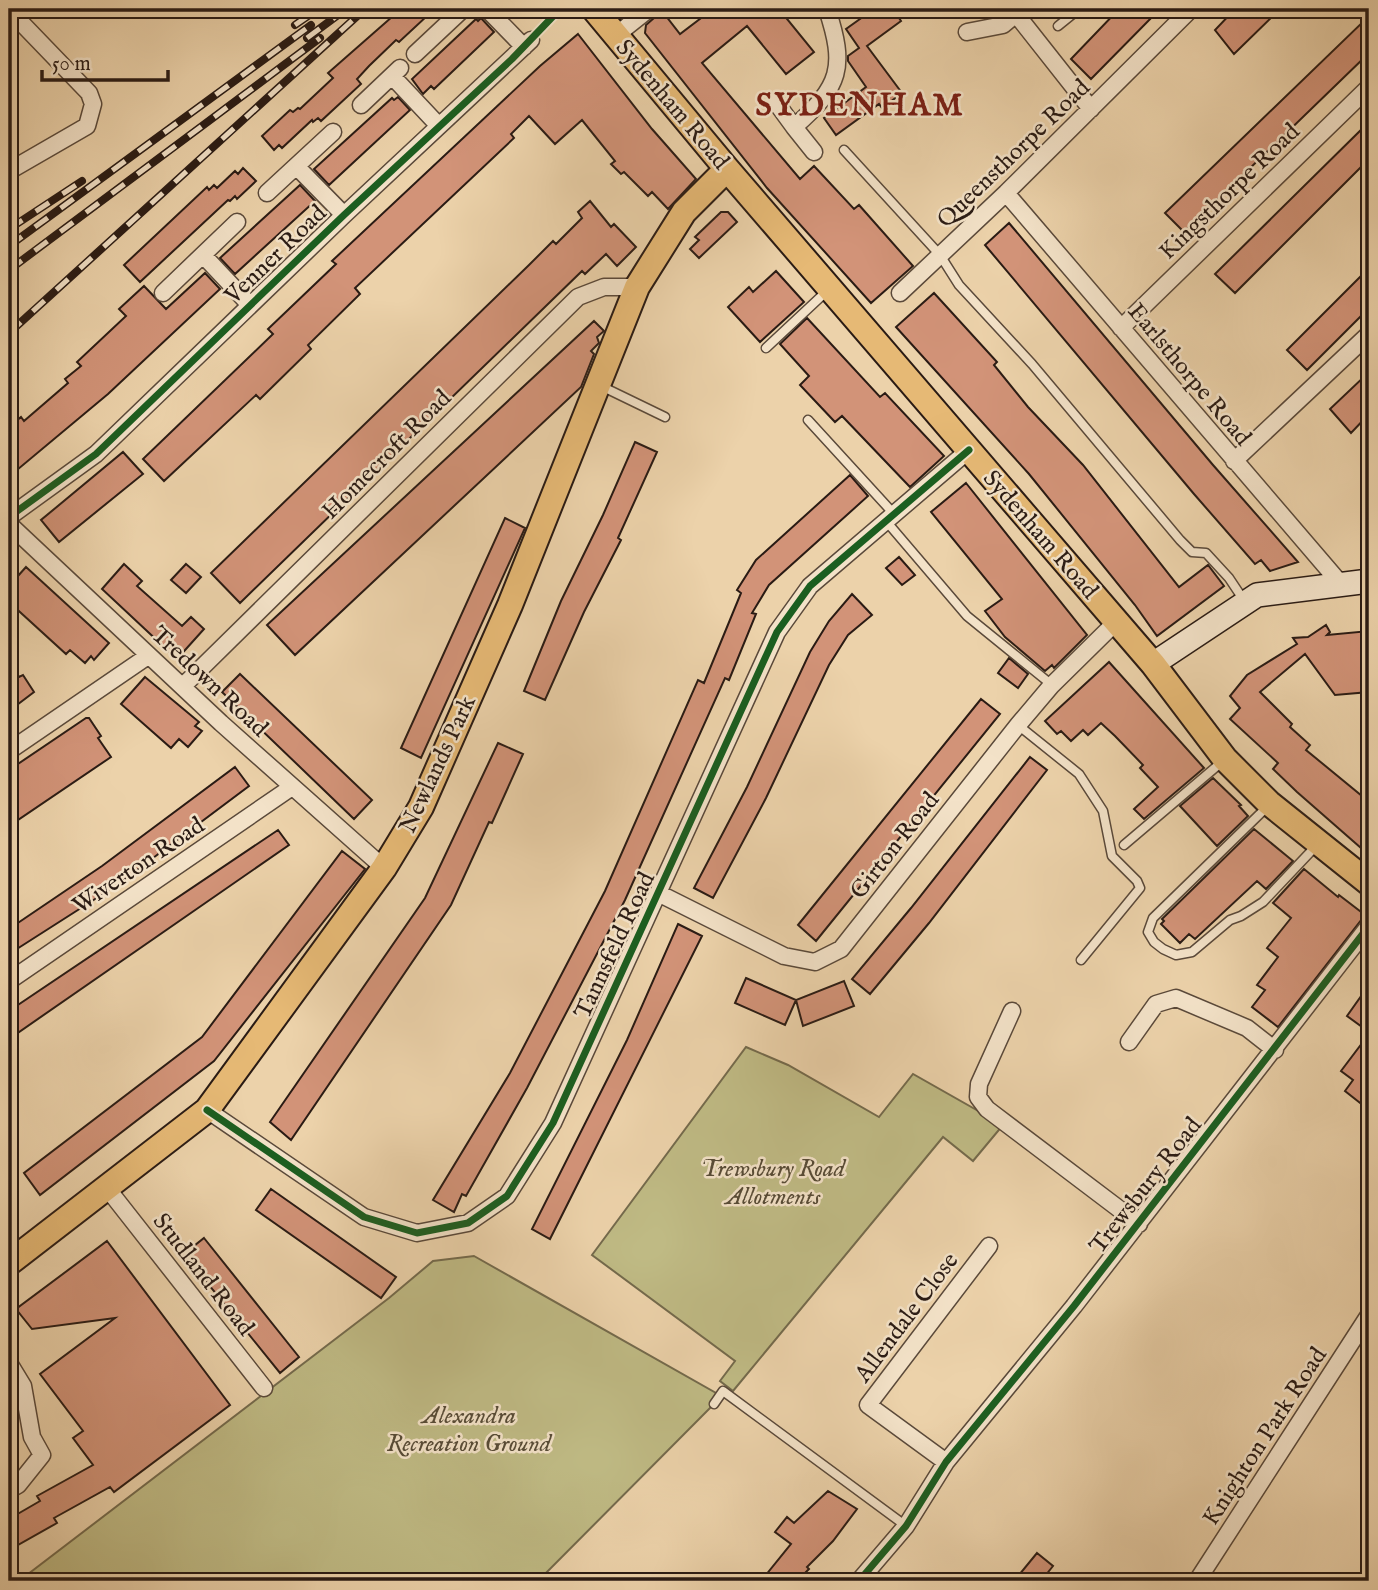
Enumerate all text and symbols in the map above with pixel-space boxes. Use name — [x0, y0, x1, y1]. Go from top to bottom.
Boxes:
street label: Sydenham Road — [608, 33, 736, 177]
scale bar — [42, 38, 168, 82]
text: 50 m — [52, 51, 91, 78]
street label: Queensthorpe Road — [931, 73, 1097, 235]
district label: SYDENHAM — [755, 86, 965, 127]
street label: Kingsthorpe Road — [1153, 117, 1307, 267]
street label: Venner Road — [218, 199, 334, 312]
street label: Earlsthorpe Road — [1120, 297, 1258, 453]
street label: Homecroft Road — [316, 383, 459, 526]
street label: Sydenham Road — [975, 464, 1105, 606]
street label: Tredown Road — [144, 620, 274, 744]
street label: Newlands Park — [393, 691, 484, 839]
street label: Girton Road — [844, 786, 947, 906]
street label: Wiverton Road — [67, 811, 211, 922]
street label: Tannsfeld Road — [568, 867, 663, 1024]
street label: Trewsbury Road — [1083, 1111, 1209, 1260]
park label: Trewsbury Road Allotments — [701, 1154, 847, 1213]
street label: Studland Road — [145, 1207, 261, 1343]
street label: Allendale Close — [848, 1247, 966, 1390]
street label: Knighton Park Road — [1196, 1342, 1335, 1532]
park label: Alexandra Recreation Ground — [387, 1401, 553, 1460]

